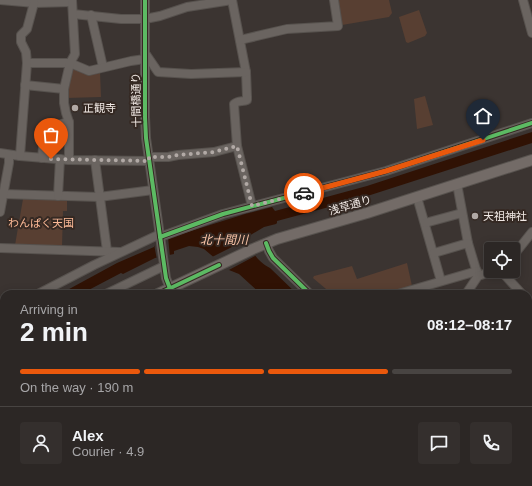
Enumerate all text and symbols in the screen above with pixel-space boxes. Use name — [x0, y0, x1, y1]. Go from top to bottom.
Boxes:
street label: 十間橋通り — [130, 72, 142, 128]
pin — [466, 99, 500, 140]
place label: 正観寺 — [83, 102, 116, 114]
marker: 正観寺 — [70, 103, 80, 113]
icon: home — [472, 105, 494, 127]
pin — [34, 118, 68, 159]
icon: bag — [40, 124, 62, 146]
courier — [284, 173, 324, 213]
icon: car — [293, 182, 315, 204]
street label: 浅草通り — [327, 193, 373, 217]
place label: 天祖神社 — [483, 210, 527, 222]
marker: 天祖神社 — [470, 211, 480, 221]
park label: わんぱく天国 — [8, 217, 74, 229]
water label: 北十間川 — [200, 233, 250, 247]
map controls — [484, 242, 520, 278]
button: locate — [484, 242, 520, 278]
text: Arriving in — [20, 302, 78, 317]
text: 08:12–08:17 — [427, 316, 512, 333]
text: 2 min — [20, 317, 88, 347]
text: On the way · 190 m — [20, 380, 133, 395]
button: person — [20, 422, 62, 464]
button: chat — [418, 422, 460, 464]
button: phone — [470, 422, 512, 464]
text: Alex — [72, 427, 104, 444]
text: Courier · 4.9 — [72, 444, 144, 459]

